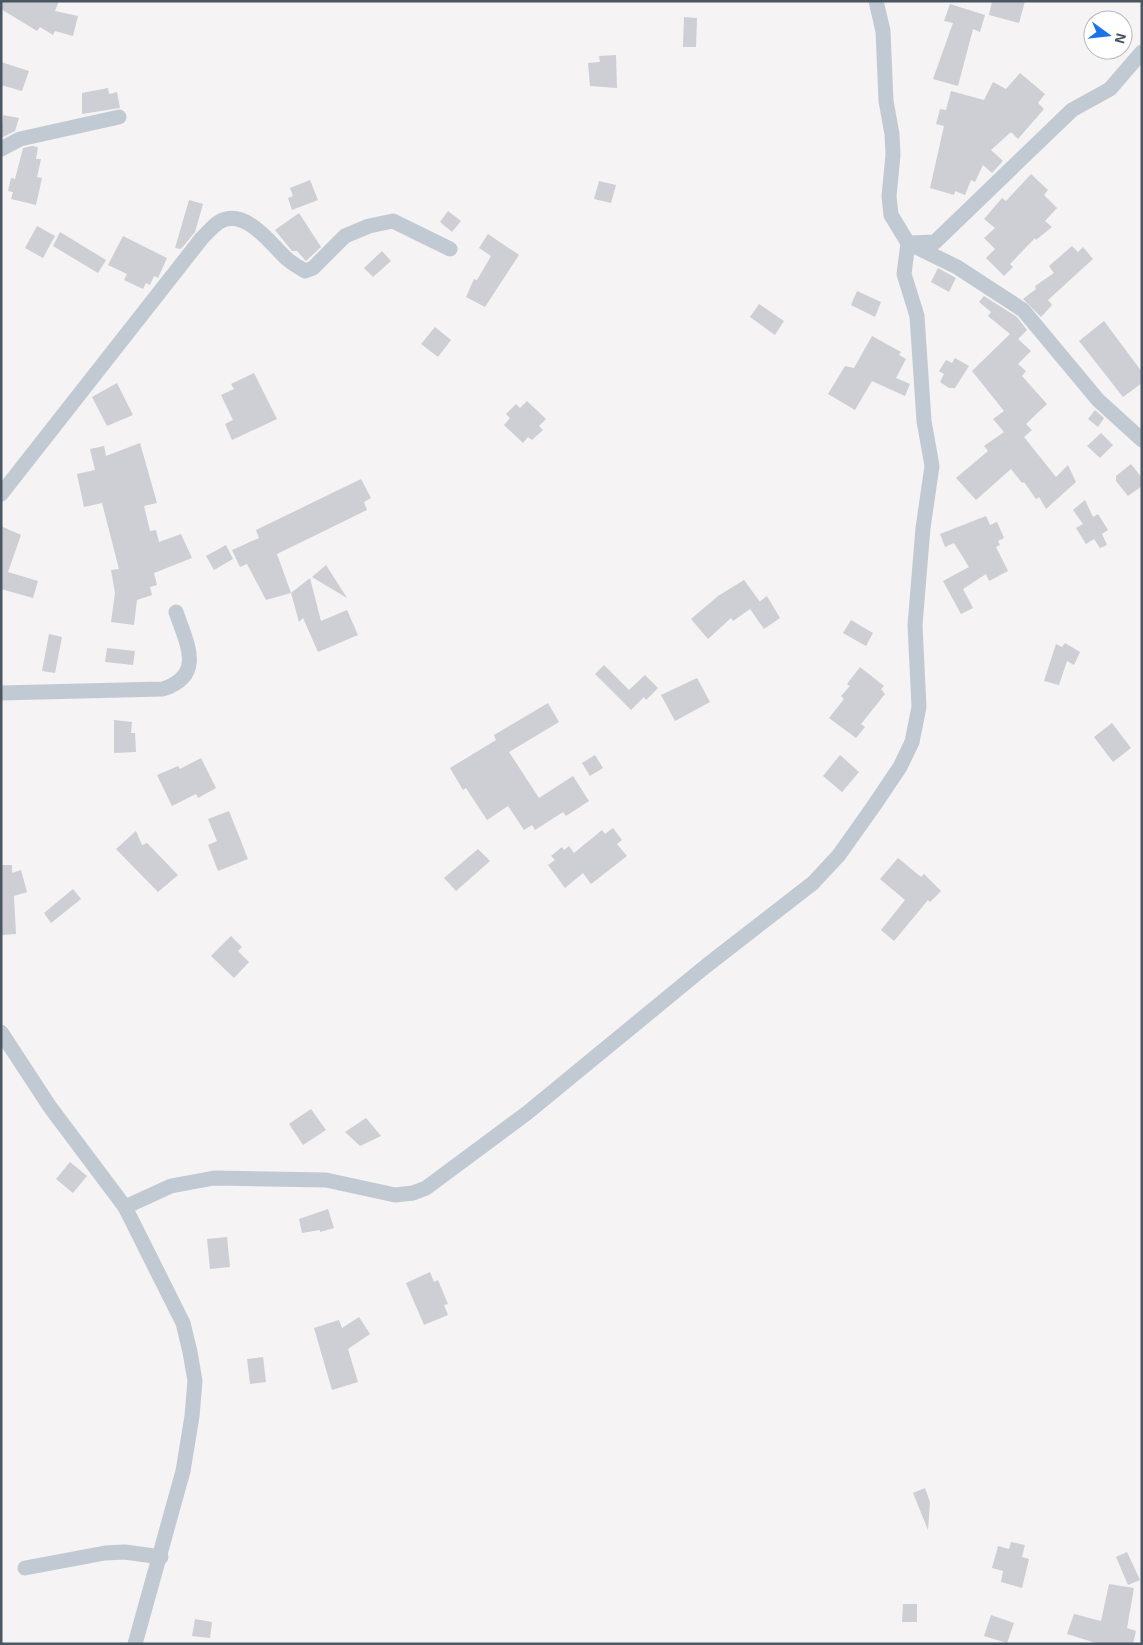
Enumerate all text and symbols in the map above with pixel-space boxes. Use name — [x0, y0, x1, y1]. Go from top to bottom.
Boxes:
north arrow — [1083, 10, 1133, 60]
text: N — [1112, 31, 1131, 46]

